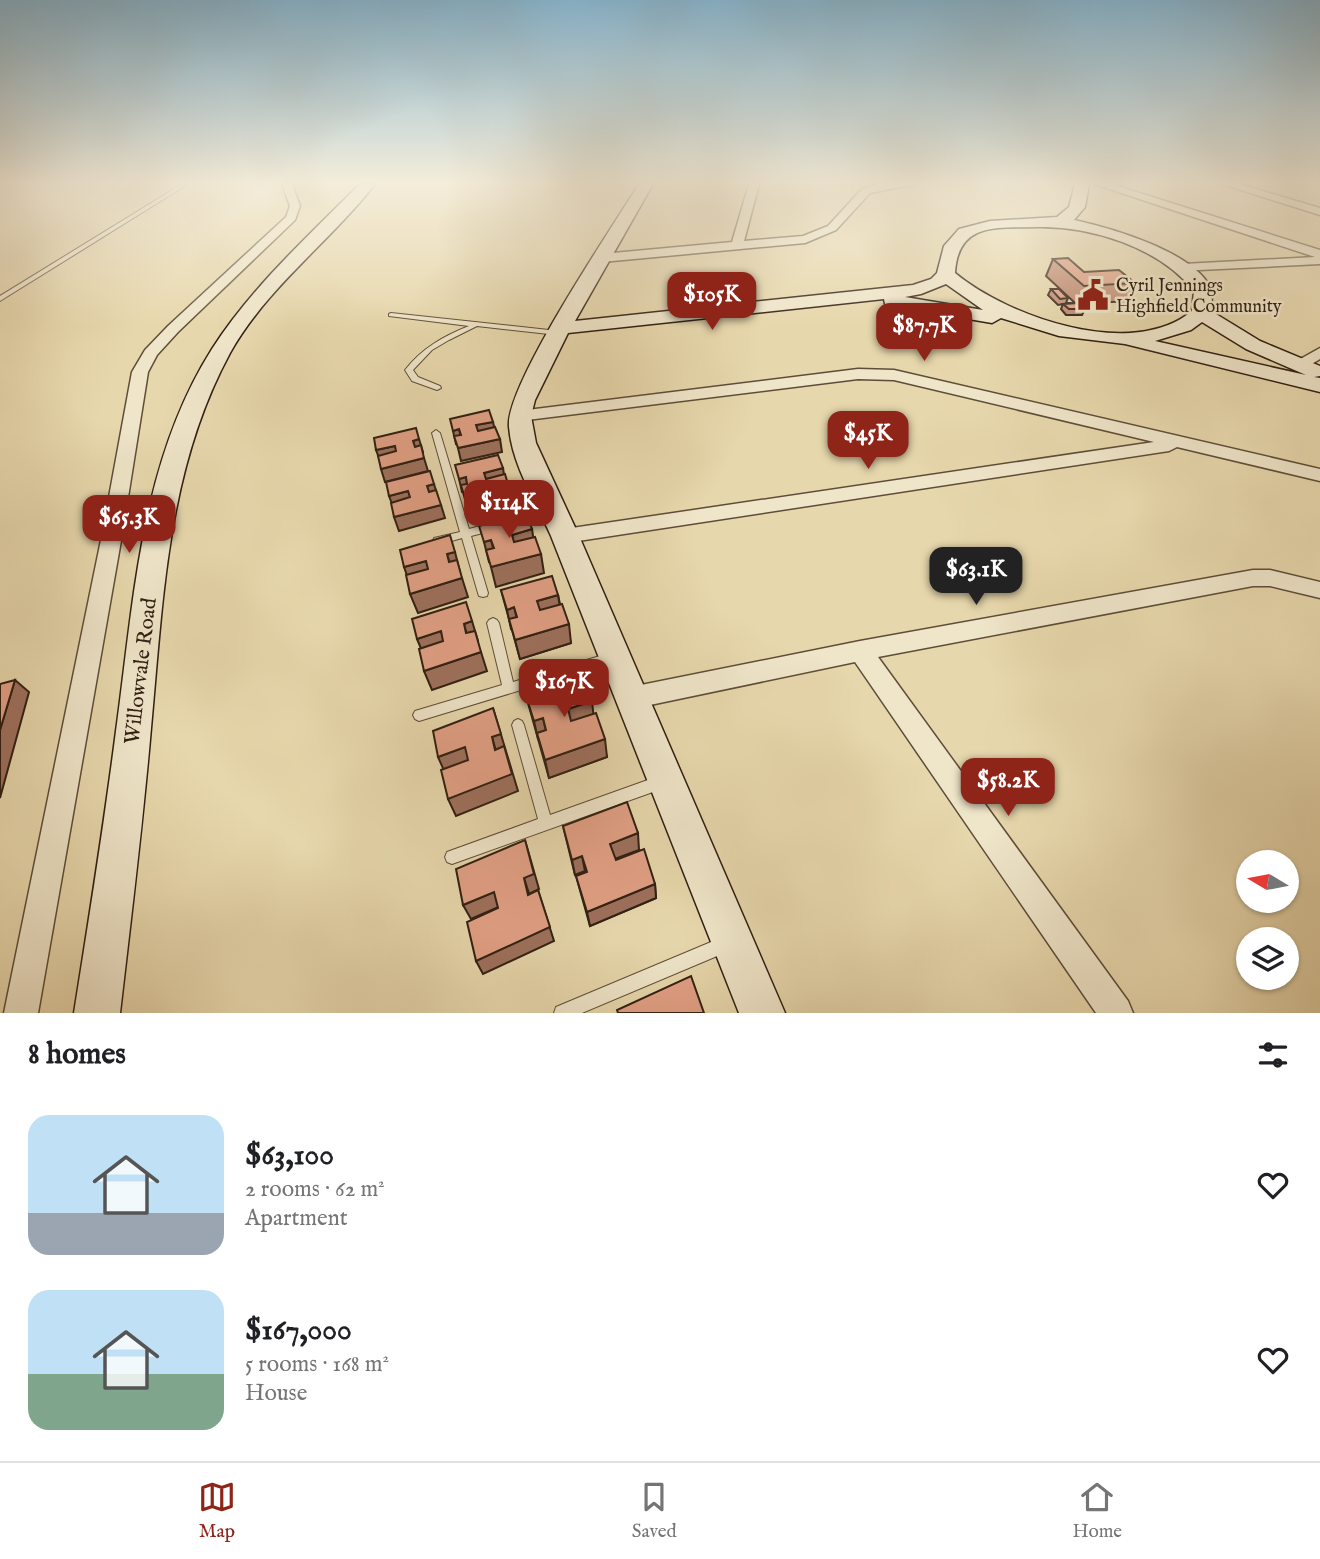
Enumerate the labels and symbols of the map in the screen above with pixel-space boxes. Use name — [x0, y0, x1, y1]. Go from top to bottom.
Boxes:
pin: $105K — [663, 272, 761, 332]
place label: Cyril Jennings Highfield Community — [1116, 275, 1282, 319]
public building icon: Cyril Jennings Highfield Community — [1076, 278, 1110, 312]
pin: $87.7K — [867, 304, 981, 363]
pin: $45K — [827, 412, 909, 471]
pin: $114K — [460, 480, 558, 540]
pin: $65.3K — [72, 496, 186, 555]
pin: $63.1K — [919, 548, 1033, 607]
street label: Willowvale Road — [119, 596, 164, 746]
pin: $167K — [515, 660, 613, 719]
pin: $58.2K — [951, 758, 1065, 818]
north arrow — [1236, 850, 1298, 914]

